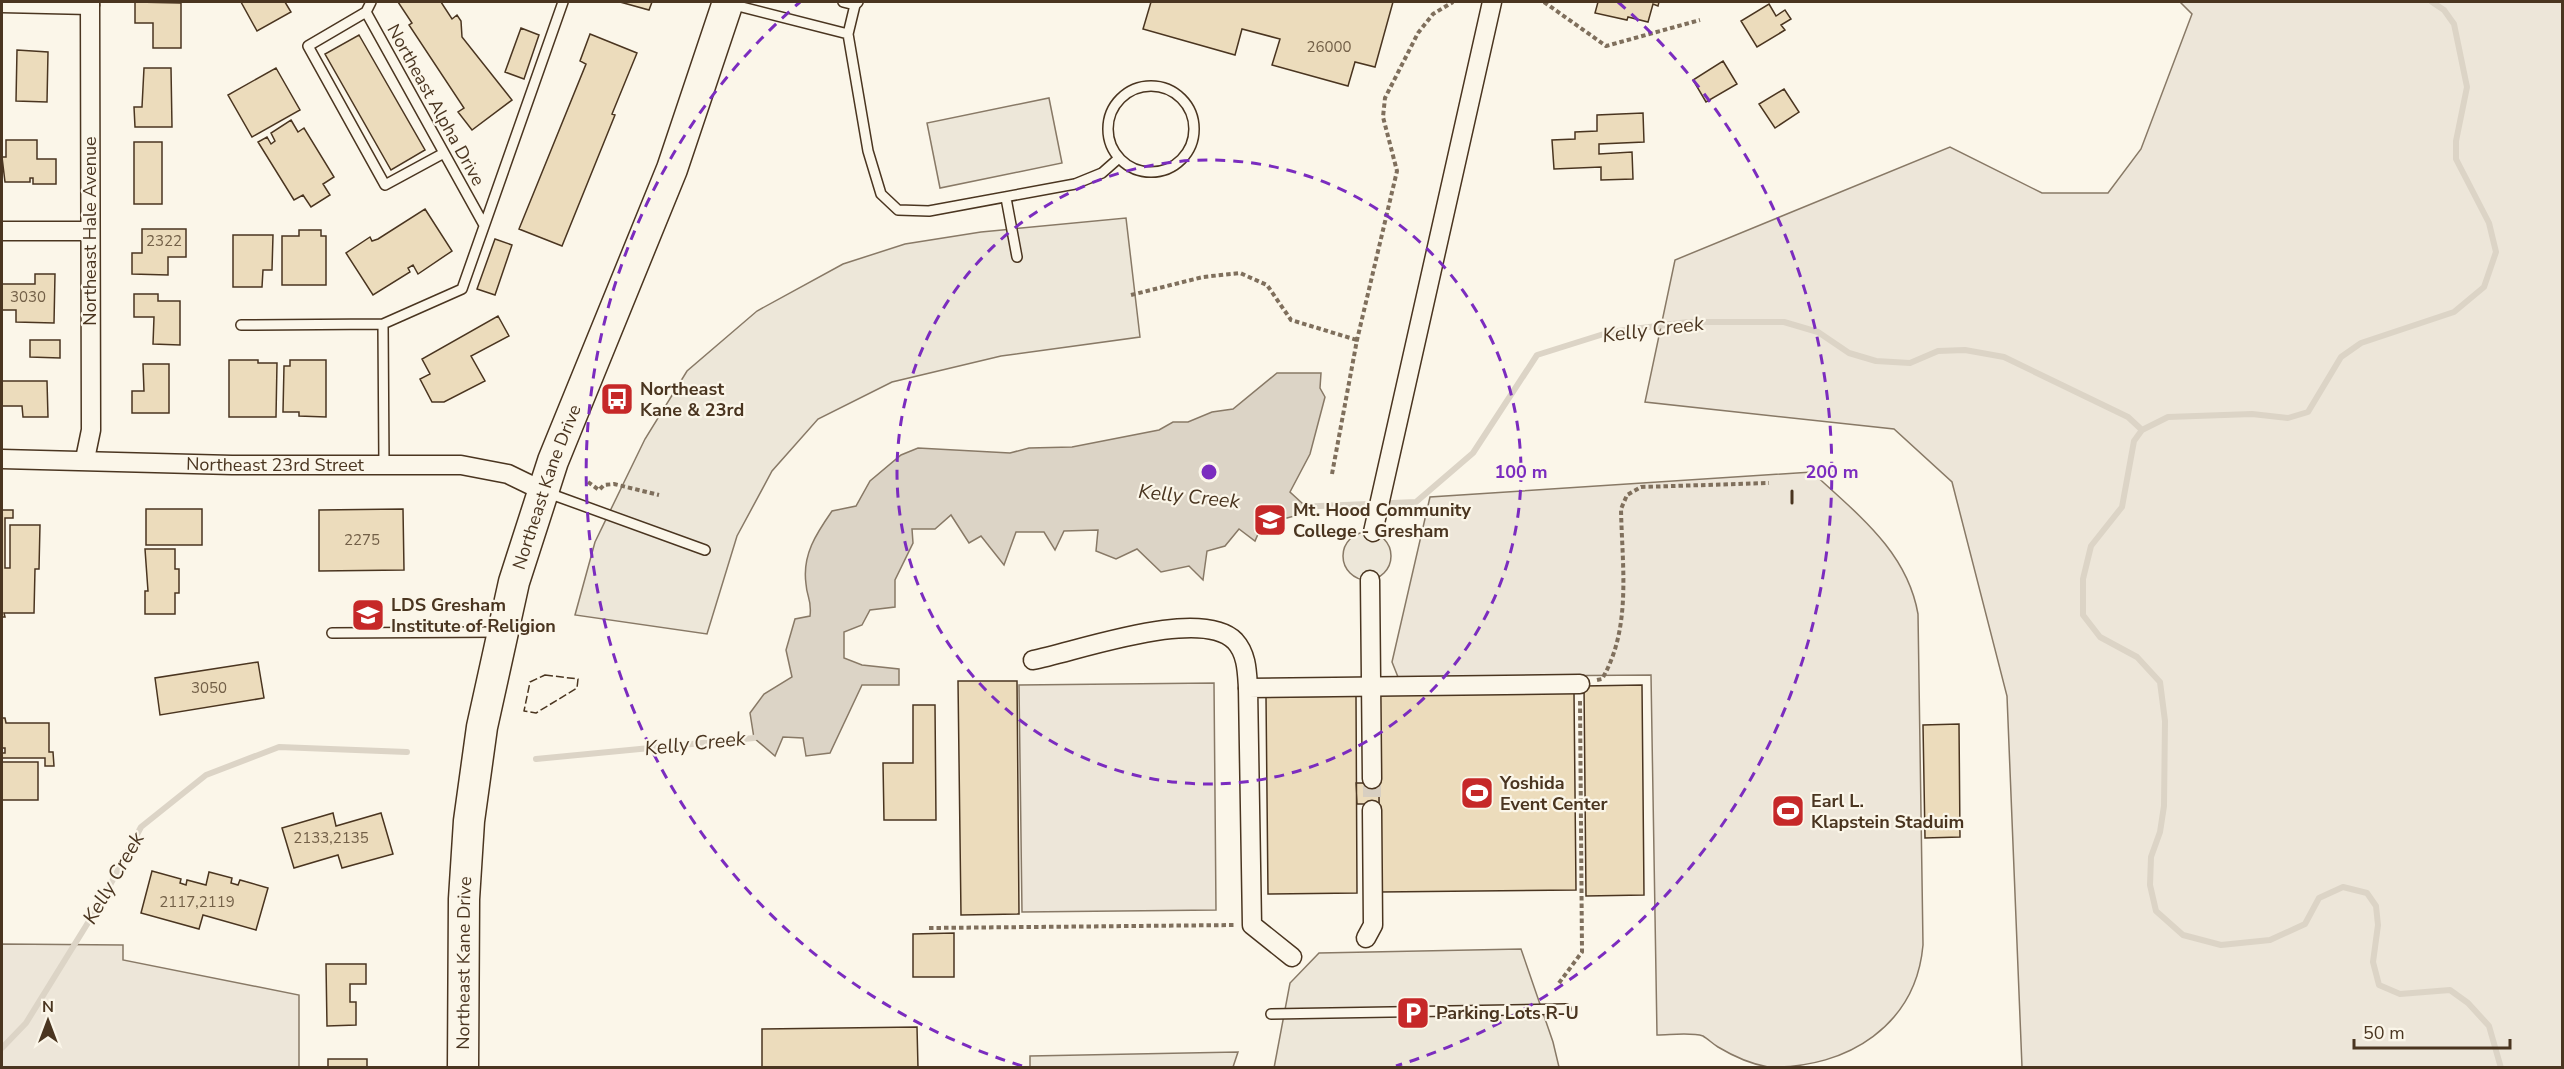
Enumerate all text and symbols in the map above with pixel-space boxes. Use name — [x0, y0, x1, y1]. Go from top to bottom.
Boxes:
street label: Northeast Alpha Drive — [382, 20, 490, 190]
house number: 26000 — [1306, 37, 1352, 57]
street label: Northeast Hale Avenue — [78, 136, 102, 326]
house number: 2322 — [146, 231, 182, 251]
house number: 3030 — [10, 287, 46, 307]
water label: Kelly Creek — [1601, 310, 1706, 349]
place label: Northeast Kane & 23rd — [640, 377, 744, 422]
bus stop icon: Northeast Kane & 23rd — [599, 381, 635, 417]
street label: Northeast Kane Drive — [507, 401, 587, 573]
street label: Northeast 23rd Street — [186, 452, 364, 477]
text: 100 m — [1494, 460, 1548, 484]
text: 200 m — [1805, 460, 1859, 484]
centre of rings — [1199, 462, 1219, 482]
water label: Kelly Creek — [1137, 478, 1242, 515]
place label: Mt. Hood Community College - Gresham — [1293, 498, 1472, 543]
school or university icon: Mt. Hood Community College - Gresham — [1252, 502, 1288, 538]
house number: 2275 — [344, 530, 380, 550]
place label: LDS Gresham Institute of Religion — [391, 593, 556, 638]
school or university icon: LDS Gresham Institute of Religion — [350, 597, 386, 633]
house number: 3050 — [191, 678, 227, 698]
water label: Kelly Creek — [643, 725, 748, 762]
place label: Yoshida Event Center — [1499, 771, 1607, 816]
sports icon: Yoshida Event Center — [1459, 775, 1495, 811]
place label: Earl L. Klapstein Staduim — [1811, 789, 1964, 834]
sports icon: Earl L. Klapstein Staduim — [1770, 793, 1806, 829]
water label: Kelly Creek — [76, 827, 151, 929]
house number: 2133,2135 — [293, 828, 369, 848]
street label: Northeast Kane Drive — [451, 876, 477, 1050]
house number: 2117,2119 — [159, 892, 235, 912]
north arrow — [18, 991, 78, 1051]
parking icon: Parking Lots R-U — [1395, 995, 1431, 1031]
text: N — [42, 996, 54, 1018]
place label: Parking Lots R-U — [1436, 1001, 1579, 1025]
scale bar — [2354, 1012, 2510, 1050]
text: 50 m — [2363, 1021, 2405, 1045]

